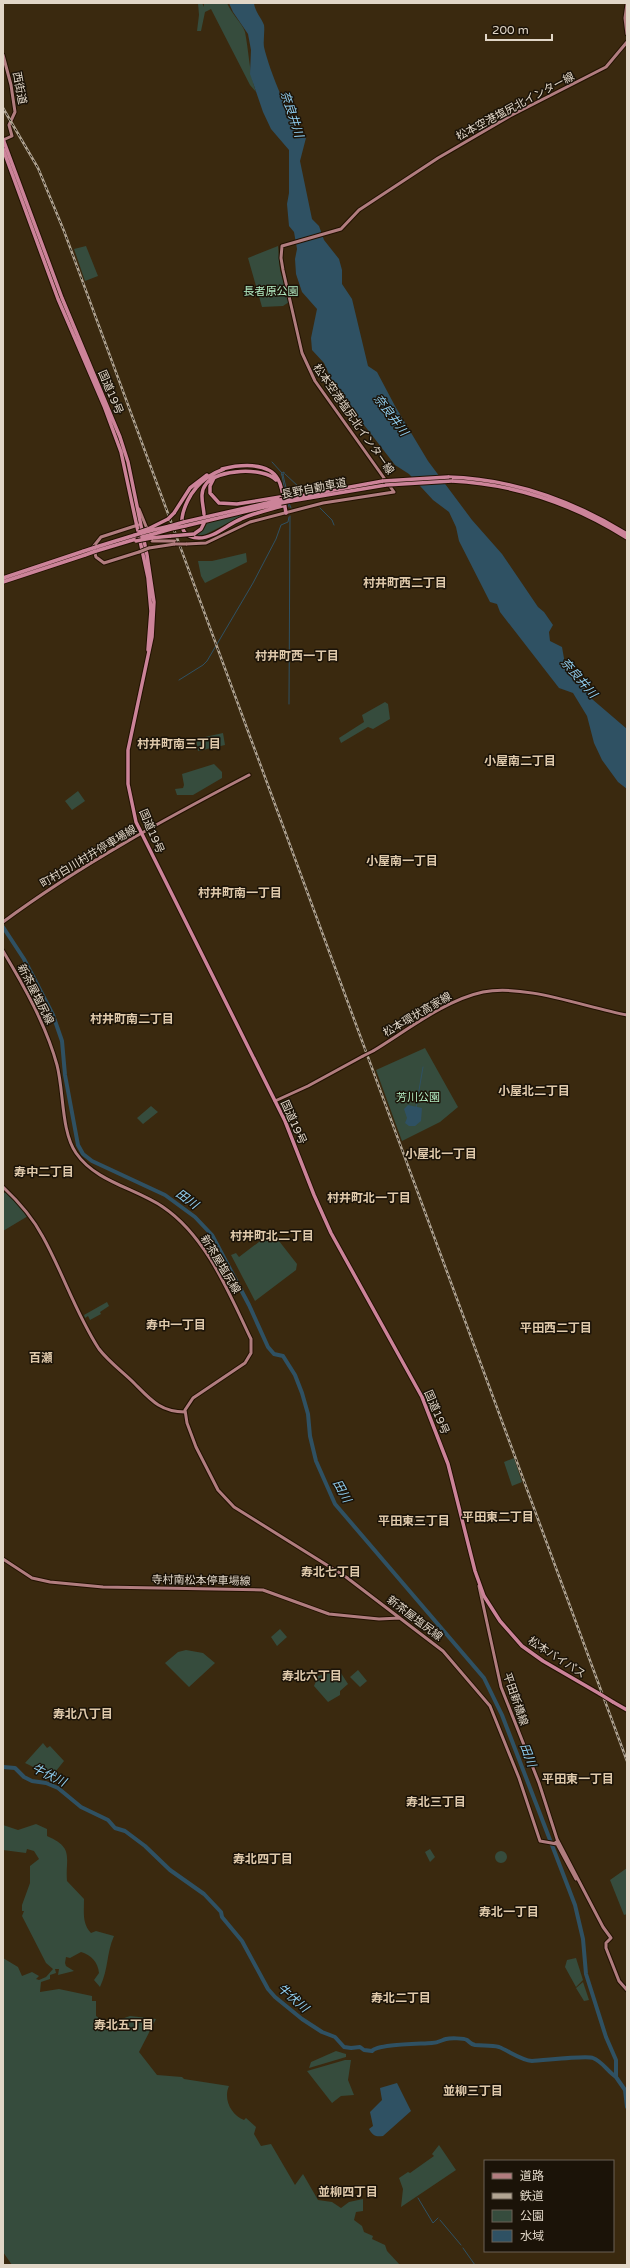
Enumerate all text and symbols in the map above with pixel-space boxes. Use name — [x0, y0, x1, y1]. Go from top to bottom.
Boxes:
scale bar — [486, 16, 552, 42]
text: 200 m — [492, 23, 529, 37]
street label: 松本空港塩尻北インター線 — [454, 70, 577, 143]
street label: 西街道 — [10, 71, 29, 106]
water label: 奈良井川 — [278, 89, 307, 141]
park label: 長者原公園 — [244, 285, 299, 298]
street label: 松本空港塩尻北インター線 — [310, 361, 397, 477]
street label: 国道19号 — [95, 368, 126, 416]
water label: 奈良井川 — [371, 392, 412, 440]
street label: 長野自動車道 — [280, 476, 348, 501]
district label: 村井町西二丁目 — [363, 576, 447, 590]
district label: 村井町西一丁目 — [255, 649, 339, 663]
water label: 奈良井川 — [558, 655, 601, 702]
district label: 村井町南三丁目 — [137, 737, 221, 751]
district label: 小屋南二丁目 — [484, 754, 556, 768]
street label: 国道19号 — [136, 807, 167, 855]
street label: 町村白川村井停車場線 — [38, 823, 139, 890]
district label: 小屋南一丁目 — [366, 854, 438, 868]
district label: 村井町南一丁目 — [198, 886, 282, 900]
street label: 新茶屋塩尻線 — [15, 962, 56, 1027]
street label: 松本環状高家線 — [381, 990, 454, 1039]
district label: 村井町南二丁目 — [90, 1012, 174, 1026]
district label: 小屋北二丁目 — [498, 1084, 570, 1098]
park label: 芳川公園 — [396, 1091, 440, 1104]
street label: 国道19号 — [278, 1098, 309, 1146]
district label: 小屋北一丁目 — [405, 1147, 477, 1161]
district label: 寿中二丁目 — [14, 1165, 74, 1179]
water label: 田川 — [173, 1186, 202, 1213]
district label: 村井町北一丁目 — [327, 1191, 411, 1205]
district label: 村井町北二丁目 — [230, 1229, 314, 1243]
street label: 新茶屋塩尻線 — [198, 1233, 243, 1296]
district label: 寿中一丁目 — [146, 1318, 206, 1332]
district label: 平田西二丁目 — [520, 1321, 592, 1335]
district label: 百瀬 — [29, 1351, 53, 1365]
street label: 国道19号 — [421, 1388, 452, 1436]
water label: 田川 — [330, 1477, 355, 1507]
district label: 平田東二丁目 — [462, 1510, 534, 1524]
district label: 平田東三丁目 — [378, 1514, 450, 1528]
district label: 寿北七丁目 — [301, 1565, 361, 1579]
street label: 寺村南松本停車場線 — [151, 1573, 251, 1588]
street label: 新茶屋塩尻線 — [384, 1593, 445, 1643]
street label: 松本バイパス — [526, 1634, 588, 1681]
district label: 寿北六丁目 — [282, 1669, 342, 1683]
street label: 平田新橋線 — [500, 1671, 531, 1727]
district label: 寿北八丁目 — [53, 1707, 113, 1721]
water label: 田川 — [517, 1741, 540, 1771]
water label: 牛伏川 — [30, 1761, 70, 1790]
district label: 平田東一丁目 — [542, 1772, 614, 1786]
district label: 寿北三丁目 — [406, 1795, 466, 1809]
district label: 寿北四丁目 — [233, 1852, 293, 1866]
district label: 寿北一丁目 — [479, 1905, 539, 1919]
water label: 牛伏川 — [275, 1981, 313, 2016]
district label: 寿北二丁目 — [371, 1991, 431, 2005]
district label: 寿北五丁目 — [94, 2018, 154, 2032]
district label: 並柳三丁目 — [443, 2084, 503, 2098]
legend — [484, 2160, 614, 2252]
text: 道路 — [520, 2169, 544, 2183]
district label: 並柳四丁目 — [318, 2185, 378, 2199]
text: 鉄道 — [520, 2189, 544, 2203]
text: 公園 — [520, 2209, 544, 2223]
text: 水域 — [520, 2229, 544, 2243]

